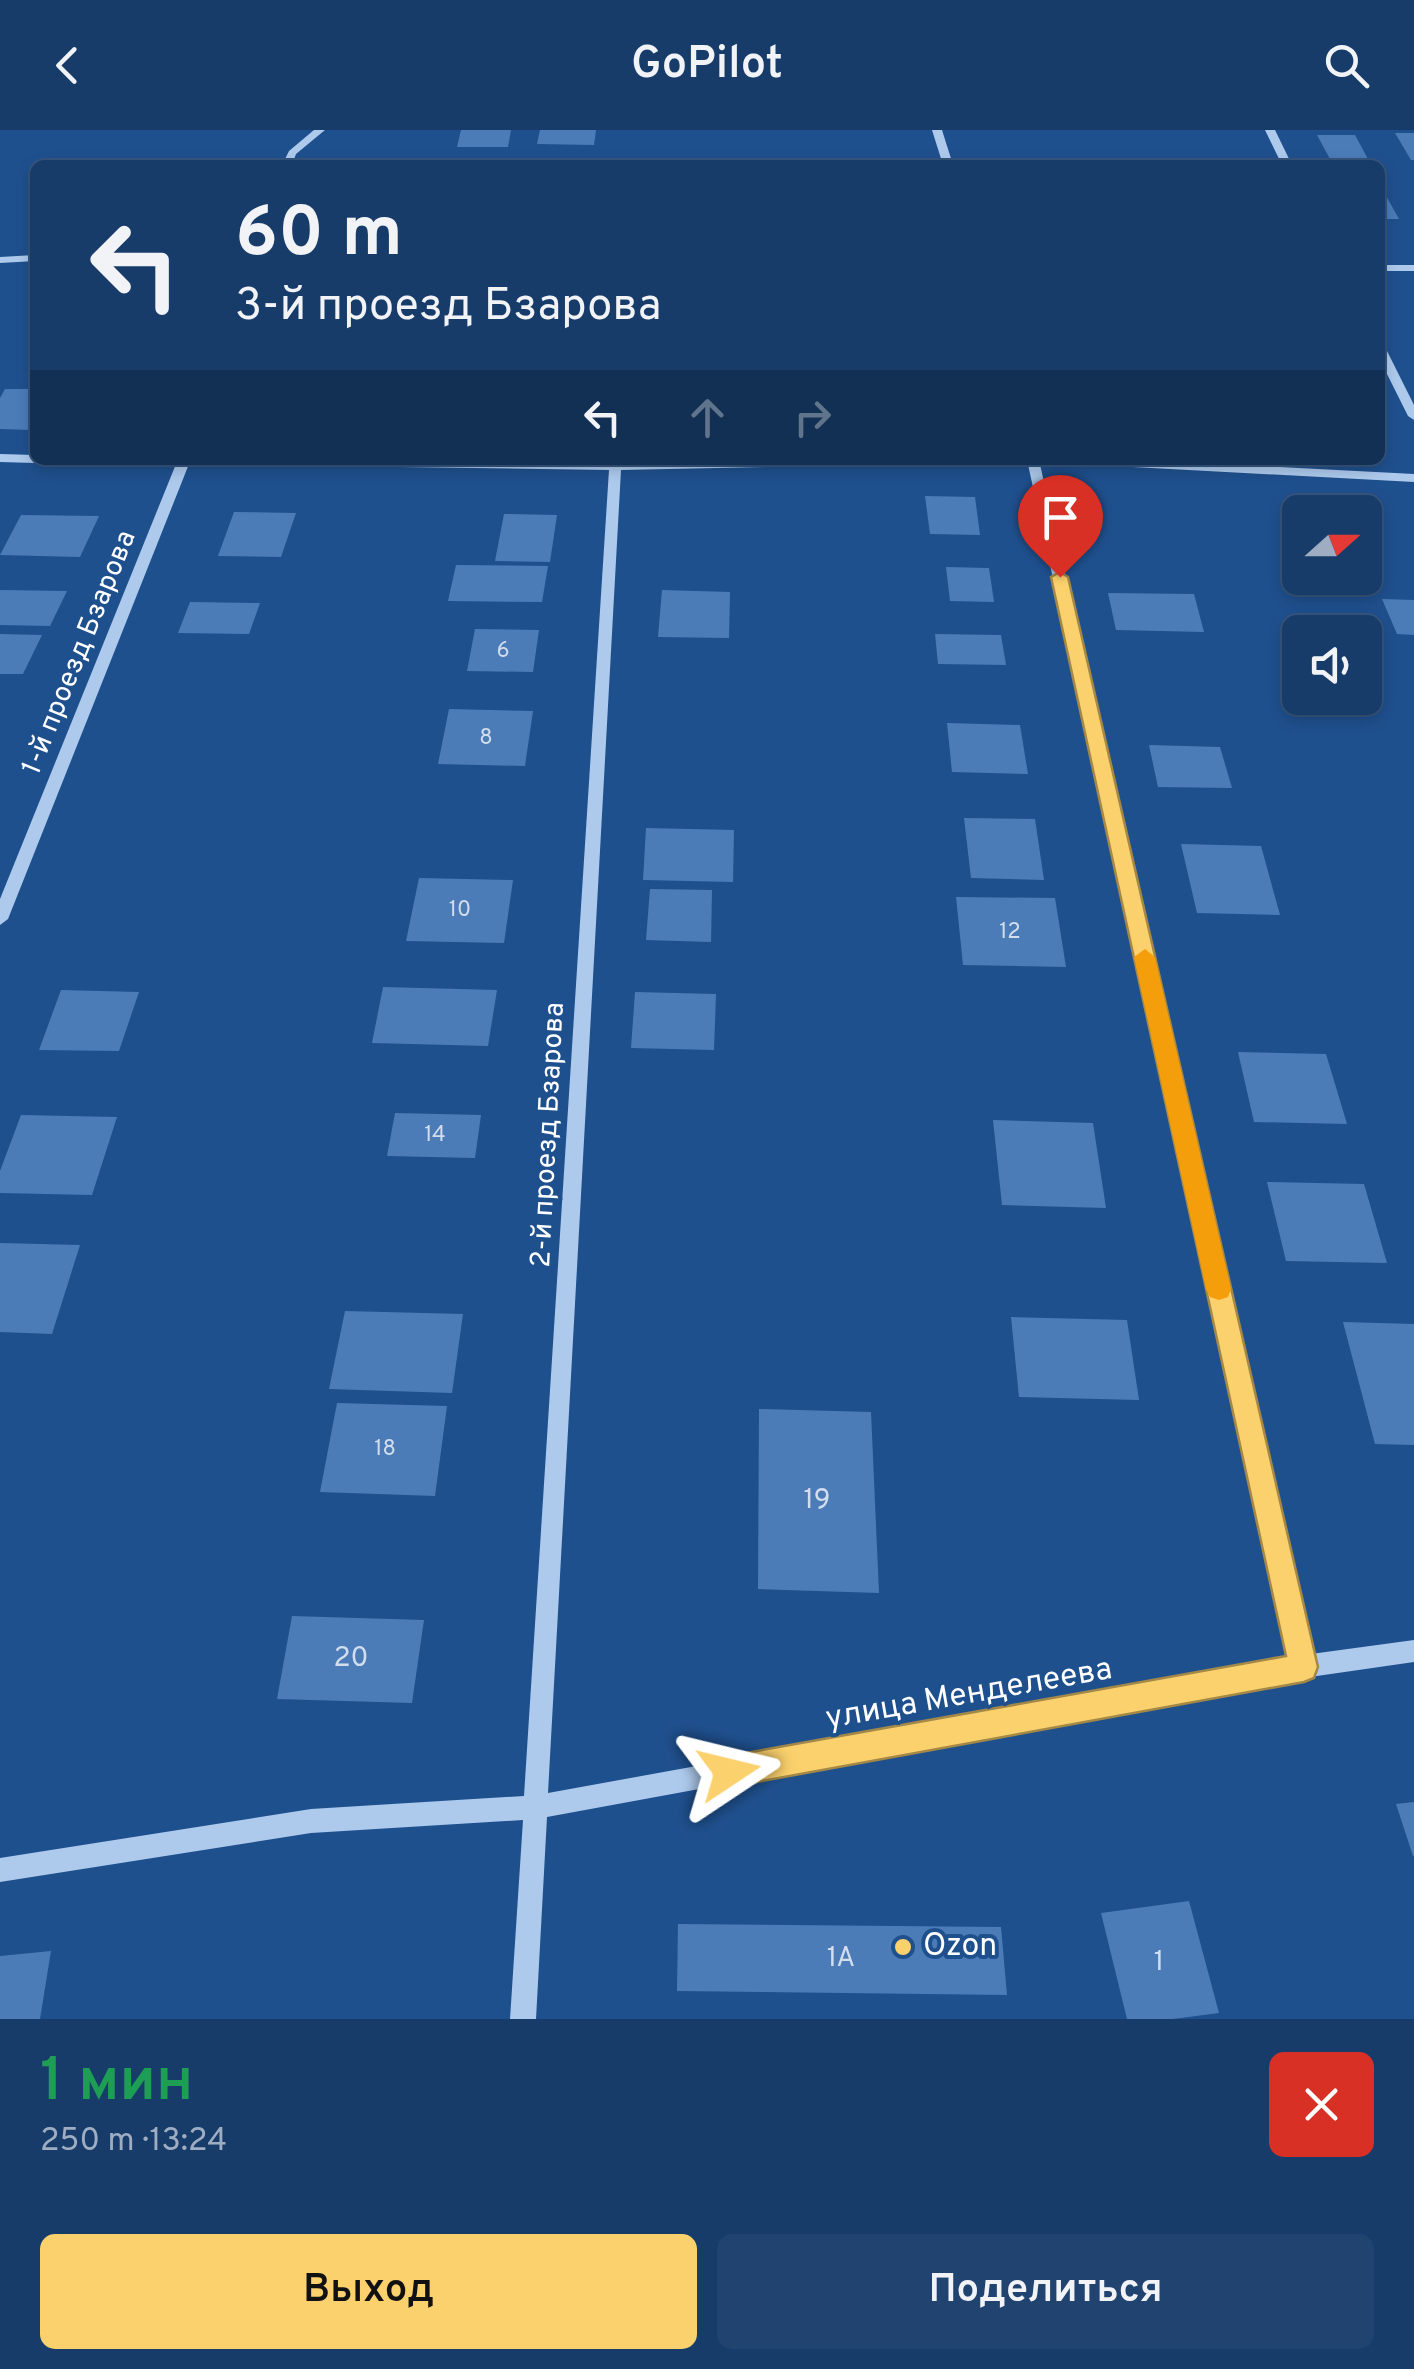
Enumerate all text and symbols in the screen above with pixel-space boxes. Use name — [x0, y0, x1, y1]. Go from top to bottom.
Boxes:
text: GoPilot — [631, 37, 783, 94]
icon: back — [40, 38, 95, 93]
icon: search — [1319, 38, 1374, 93]
text: 60 m — [235, 192, 403, 281]
icon: left — [70, 200, 200, 330]
text: 3-й проезд Бзарова — [235, 279, 661, 336]
icon: left — [575, 390, 630, 445]
icon: ahead — [680, 390, 735, 445]
icon: right — [785, 390, 840, 445]
pin — [1018, 475, 1103, 578]
icon: arrive — [1033, 490, 1088, 545]
north arrow — [1282, 495, 1382, 595]
map controls — [1282, 495, 1382, 715]
street label: 1-й проезд Бзарова — [15, 526, 145, 780]
button: sound — [1282, 615, 1382, 715]
house number: 6 — [496, 638, 510, 665]
house number: 8 — [479, 725, 493, 752]
house number: 10 — [449, 897, 471, 924]
house number: 12 — [999, 919, 1021, 946]
street label: 2-й проезд Бзарова — [524, 1001, 574, 1269]
house number: 14 — [424, 1122, 446, 1149]
house number: 18 — [374, 1436, 396, 1463]
house number: 19 — [803, 1483, 831, 1519]
house number: 20 — [333, 1641, 369, 1677]
street label: улица Менделеева — [823, 1650, 1115, 1740]
position arrow — [677, 1720, 781, 1824]
place label: Ozon — [923, 1927, 997, 1967]
marker: Ozon — [892, 1936, 914, 1958]
house number: 1А — [827, 1941, 855, 1977]
house number: 1 — [1154, 1945, 1164, 1981]
text: 1 мин — [40, 2046, 193, 2122]
button: close — [1269, 2052, 1374, 2157]
text: 250 m · 13:24 — [40, 2122, 227, 2162]
button: Выход — [40, 2234, 697, 2349]
button: Поделиться — [717, 2234, 1374, 2349]

